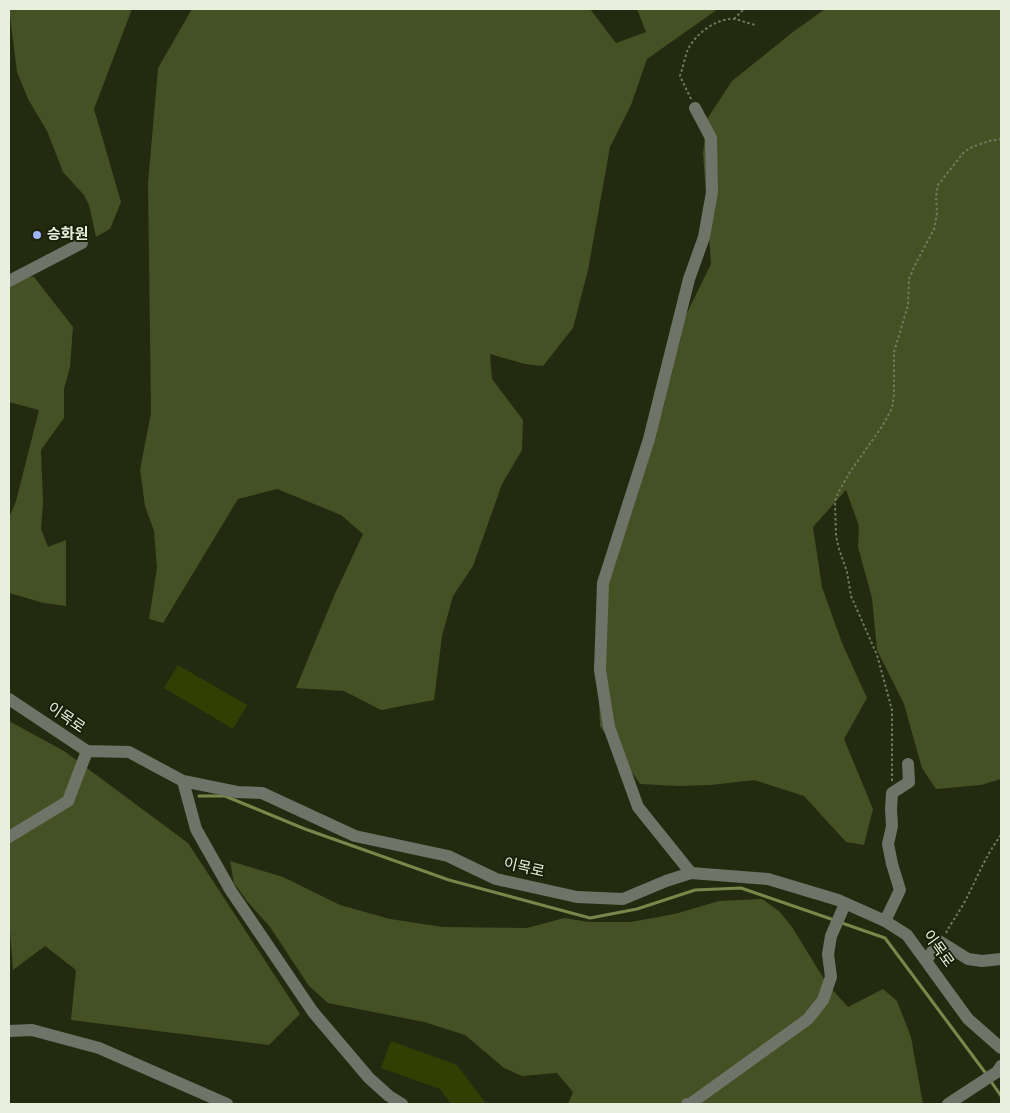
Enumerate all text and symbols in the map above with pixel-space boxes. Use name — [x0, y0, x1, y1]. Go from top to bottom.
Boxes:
place label: 승화원 — [47, 226, 88, 244]
marker: 승화원 — [31, 229, 43, 241]
street label: 이목로 — [44, 699, 88, 737]
street label: 이목로 — [502, 855, 546, 881]
street label: 이목로 — [919, 927, 957, 971]

